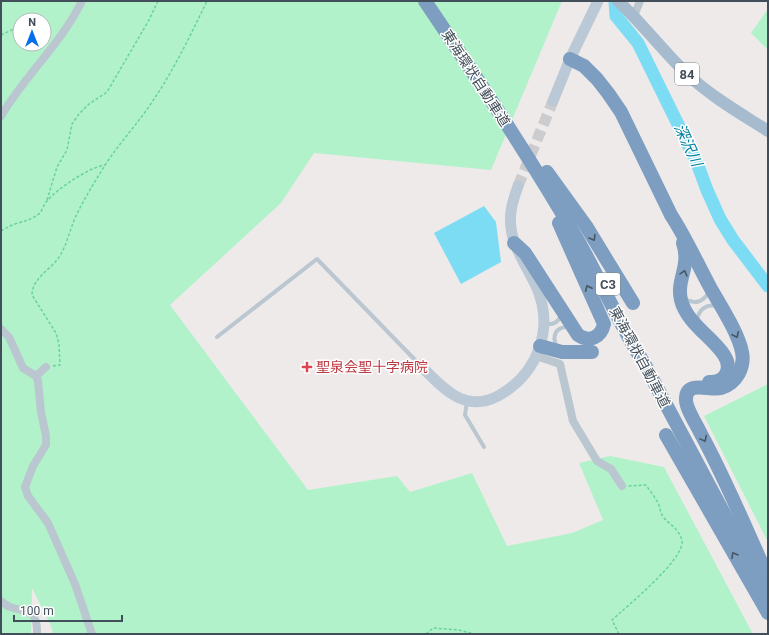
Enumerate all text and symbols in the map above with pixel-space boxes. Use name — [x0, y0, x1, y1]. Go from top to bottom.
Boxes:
north arrow — [12, 12, 52, 52]
text: N — [28, 16, 36, 29]
street label: 東海環状自動車道 — [439, 27, 513, 129]
road number: 84 — [675, 63, 699, 85]
water label: 深沢川 — [670, 121, 707, 171]
one-way arrow — [589, 234, 596, 241]
one-way arrow — [679, 270, 687, 277]
road number: C3 — [596, 273, 620, 295]
one-way arrow — [585, 285, 593, 293]
street label: 東海環状自動車道 — [607, 304, 673, 410]
one-way arrow — [731, 331, 739, 339]
place label: 聖泉会聖十字病院 — [316, 359, 428, 375]
marker: 聖泉会聖十字病院 — [301, 361, 313, 373]
one-way arrow — [700, 435, 707, 443]
one-way arrow — [732, 552, 739, 559]
scale bar — [14, 597, 122, 623]
text: 100 m — [20, 604, 54, 618]

